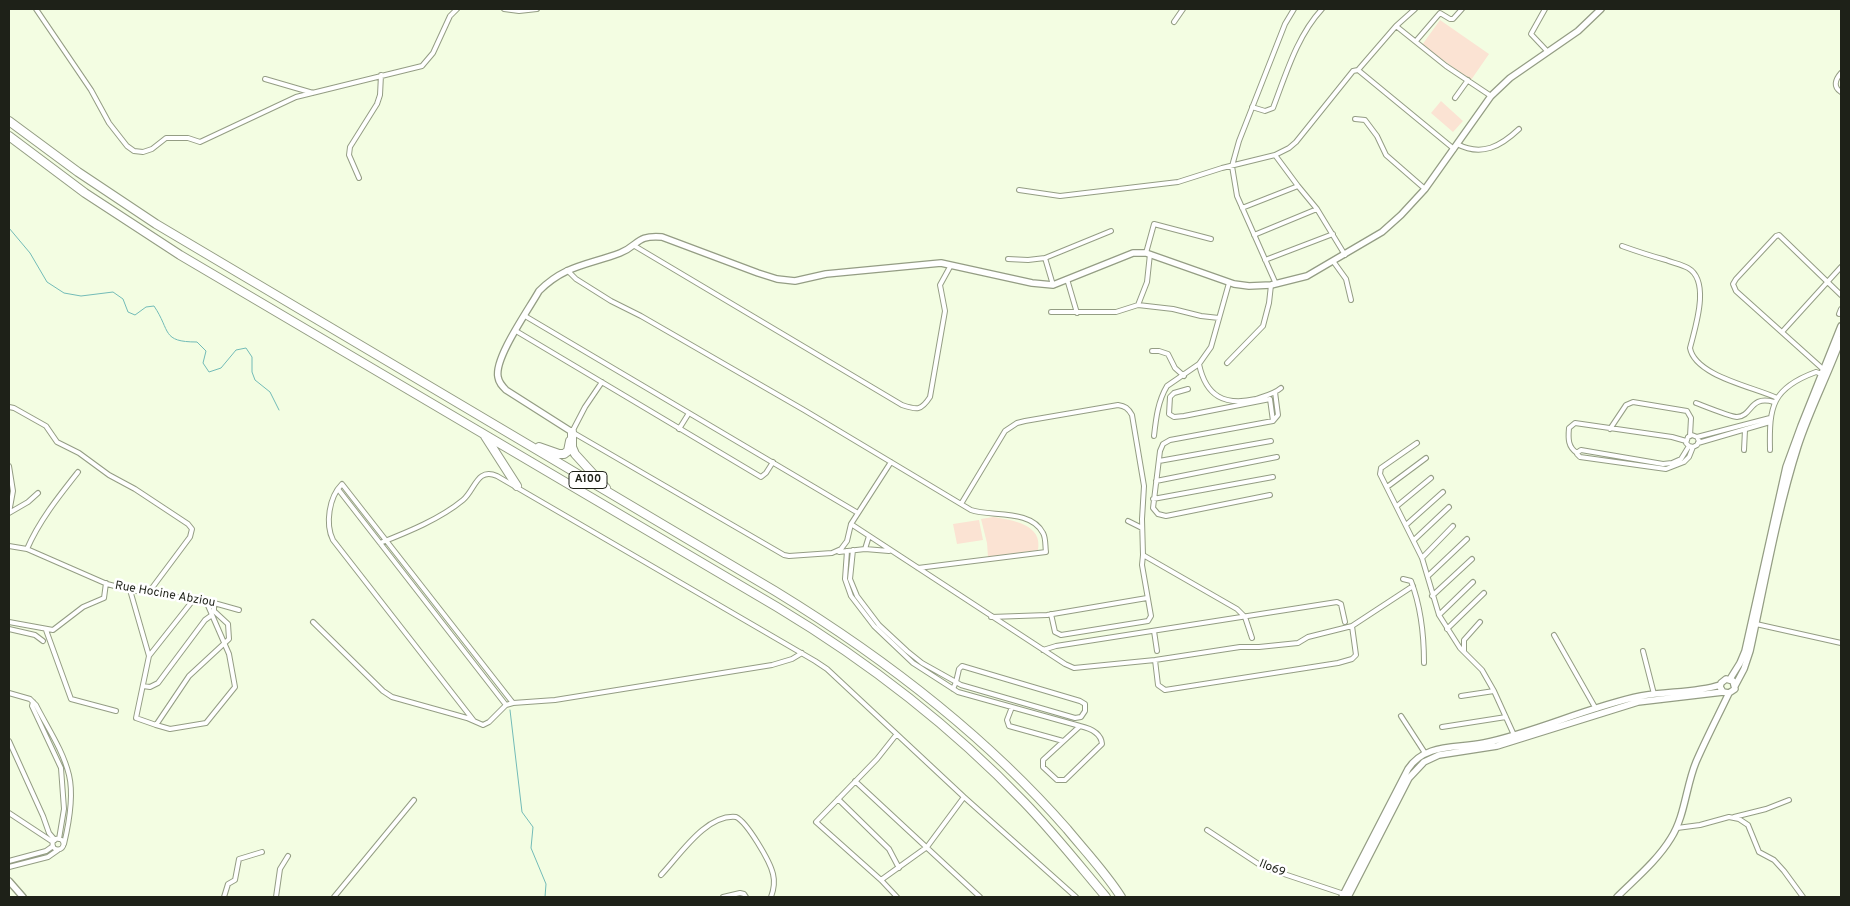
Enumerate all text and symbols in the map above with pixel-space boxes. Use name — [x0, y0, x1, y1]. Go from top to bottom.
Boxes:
road number: A100 — [569, 472, 607, 488]
street label: Rue Hocine Abziou — [114, 579, 216, 611]
street label: Ilo69 — [1257, 857, 1287, 881]

